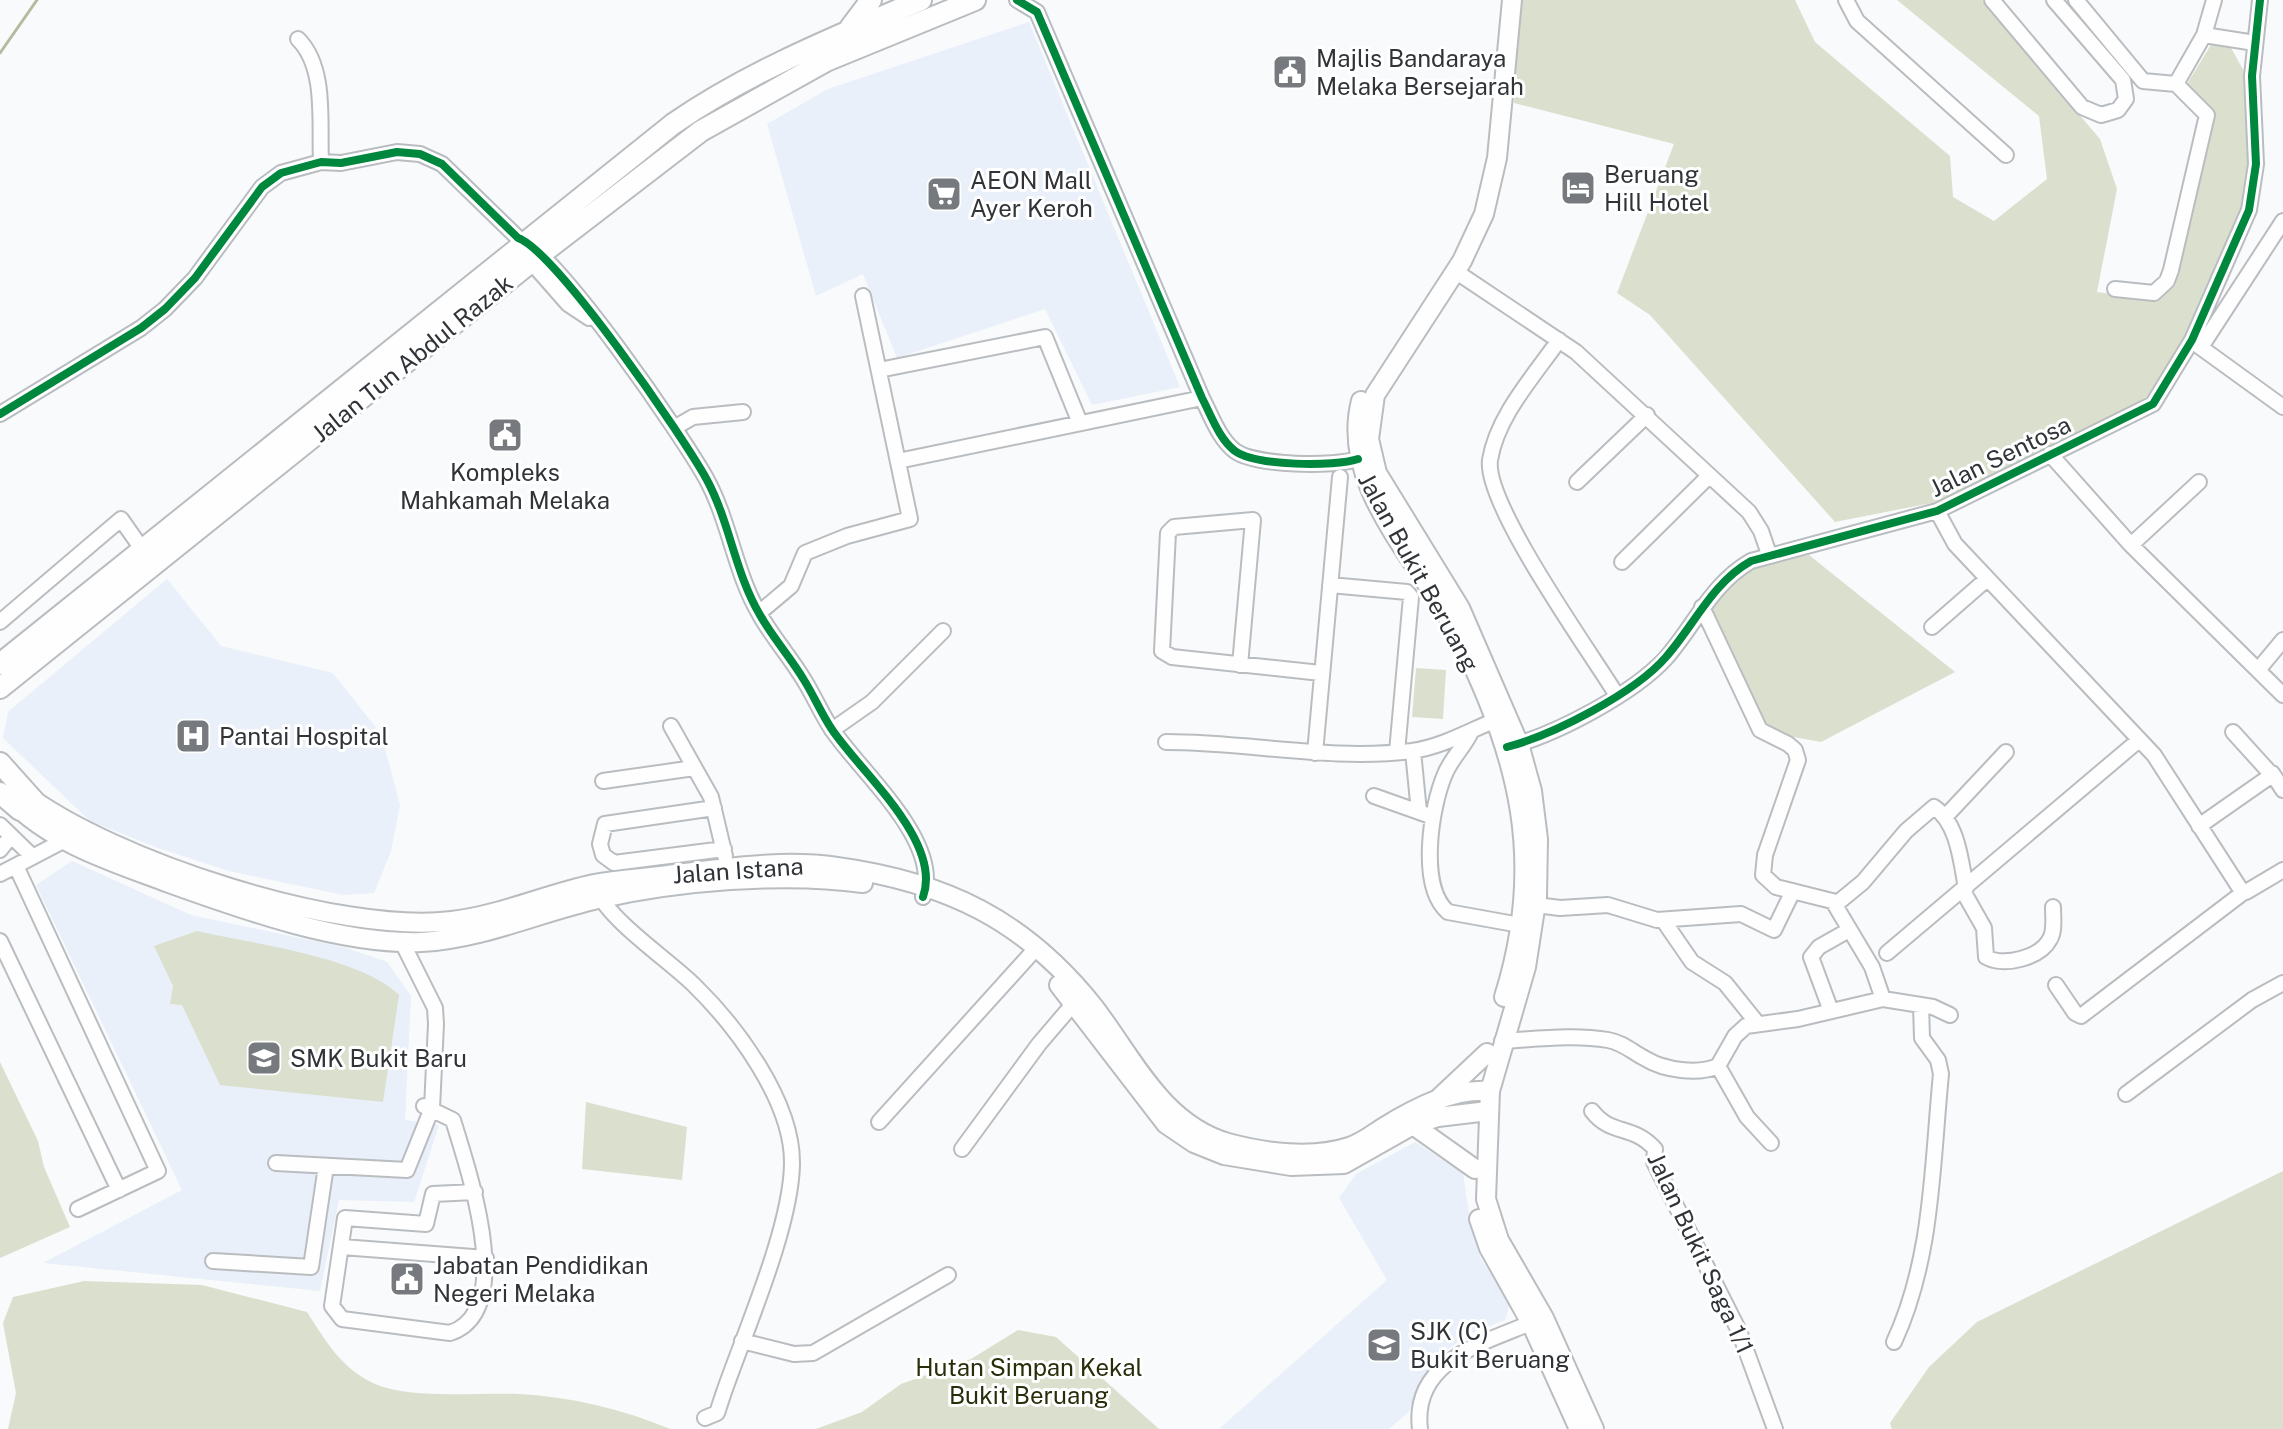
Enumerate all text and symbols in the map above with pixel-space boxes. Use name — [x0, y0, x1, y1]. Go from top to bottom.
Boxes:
place label: Majlis Bandaraya Melaka Bersejarah — [1316, 44, 1524, 100]
public building icon: Majlis Bandaraya Melaka Bersejarah — [1271, 53, 1309, 91]
place label: Beruang Hill Hotel — [1604, 160, 1710, 216]
place label: AEON Mall Ayer Keroh — [970, 166, 1093, 222]
hotel icon: Beruang Hill Hotel — [1559, 169, 1597, 207]
supermarket icon: AEON Mall Ayer Keroh — [925, 175, 963, 213]
street label: Jalan Tun Abdul Razak — [306, 268, 518, 448]
street label: Jalan Sentosa — [1925, 410, 2075, 502]
public building icon: Kompleks Mahkamah Melaka — [486, 416, 524, 454]
place label: Kompleks Mahkamah Melaka — [400, 458, 610, 514]
street label: Jalan Bukit Beruang — [1353, 468, 1485, 676]
hospital icon: Pantai Hospital — [174, 717, 212, 755]
place label: Pantai Hospital — [219, 722, 389, 750]
street label: Jalan Istana — [672, 851, 804, 889]
school or university icon: SMK Bukit Baru — [245, 1039, 283, 1077]
place label: SMK Bukit Baru — [290, 1044, 467, 1072]
street label: Jalan Bukit Saga 1/1 — [1642, 1148, 1760, 1358]
place label: Jabatan Pendidikan Negeri Melaka — [433, 1251, 649, 1307]
public building icon: Jabatan Pendidikan Negeri Melaka — [388, 1260, 426, 1298]
place label: SJK (C) Bukit Beruang — [1410, 1317, 1570, 1373]
school or university icon: SJK (C) Bukit Beruang — [1365, 1326, 1403, 1364]
park label: Hutan Simpan Kekal Bukit Beruang — [915, 1353, 1143, 1409]

